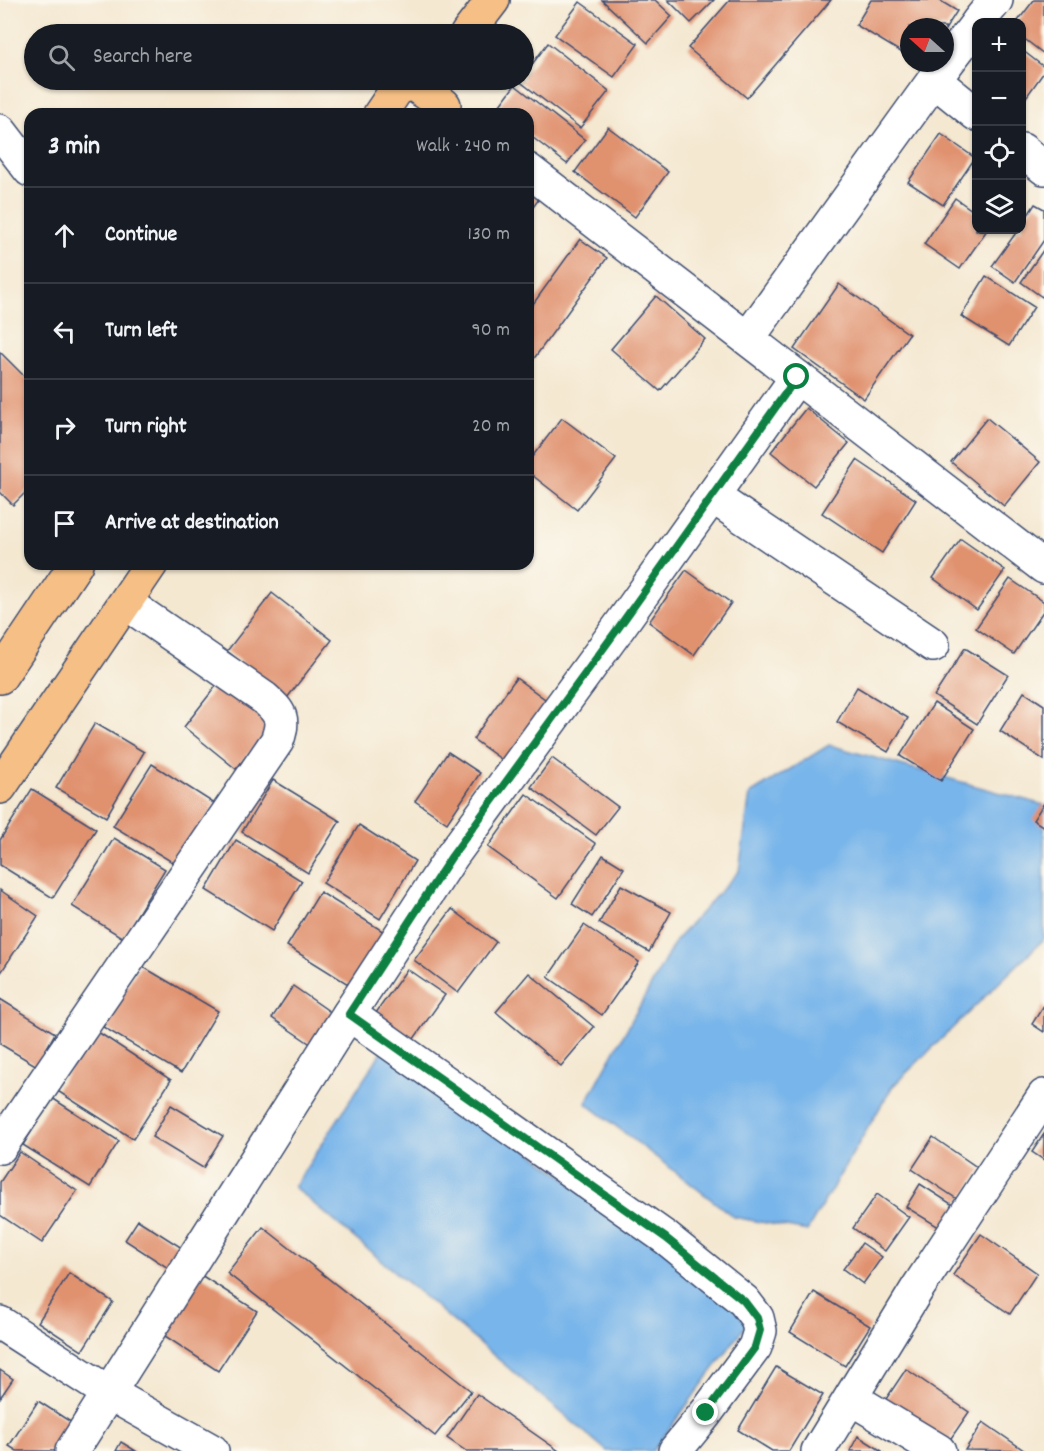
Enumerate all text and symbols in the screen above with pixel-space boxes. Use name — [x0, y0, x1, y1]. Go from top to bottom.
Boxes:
north arrow — [900, 18, 954, 72]
map controls — [972, 18, 1026, 234]
button: + — [972, 18, 1026, 72]
search box — [24, 24, 534, 90]
icon: search — [45, 41, 78, 74]
text: Search here — [93, 42, 192, 73]
button: − — [972, 72, 1026, 126]
button: locate — [972, 126, 1026, 180]
text: 3 min — [48, 129, 100, 166]
text: Walk · 240 m — [416, 133, 510, 161]
button: layers — [972, 180, 1026, 234]
icon: ahead — [48, 219, 81, 252]
text: Continue — [105, 220, 177, 251]
text: 130 m — [468, 221, 510, 249]
icon: left — [48, 315, 81, 348]
text: Turn left — [105, 316, 177, 347]
text: 90 m — [472, 317, 510, 345]
route start — [783, 363, 809, 389]
icon: right — [48, 411, 81, 444]
text: Turn right — [105, 412, 187, 443]
text: 20 m — [472, 413, 510, 441]
icon: arrive — [48, 507, 81, 540]
text: Arrive at destination — [105, 508, 279, 539]
route end — [692, 1399, 718, 1425]

